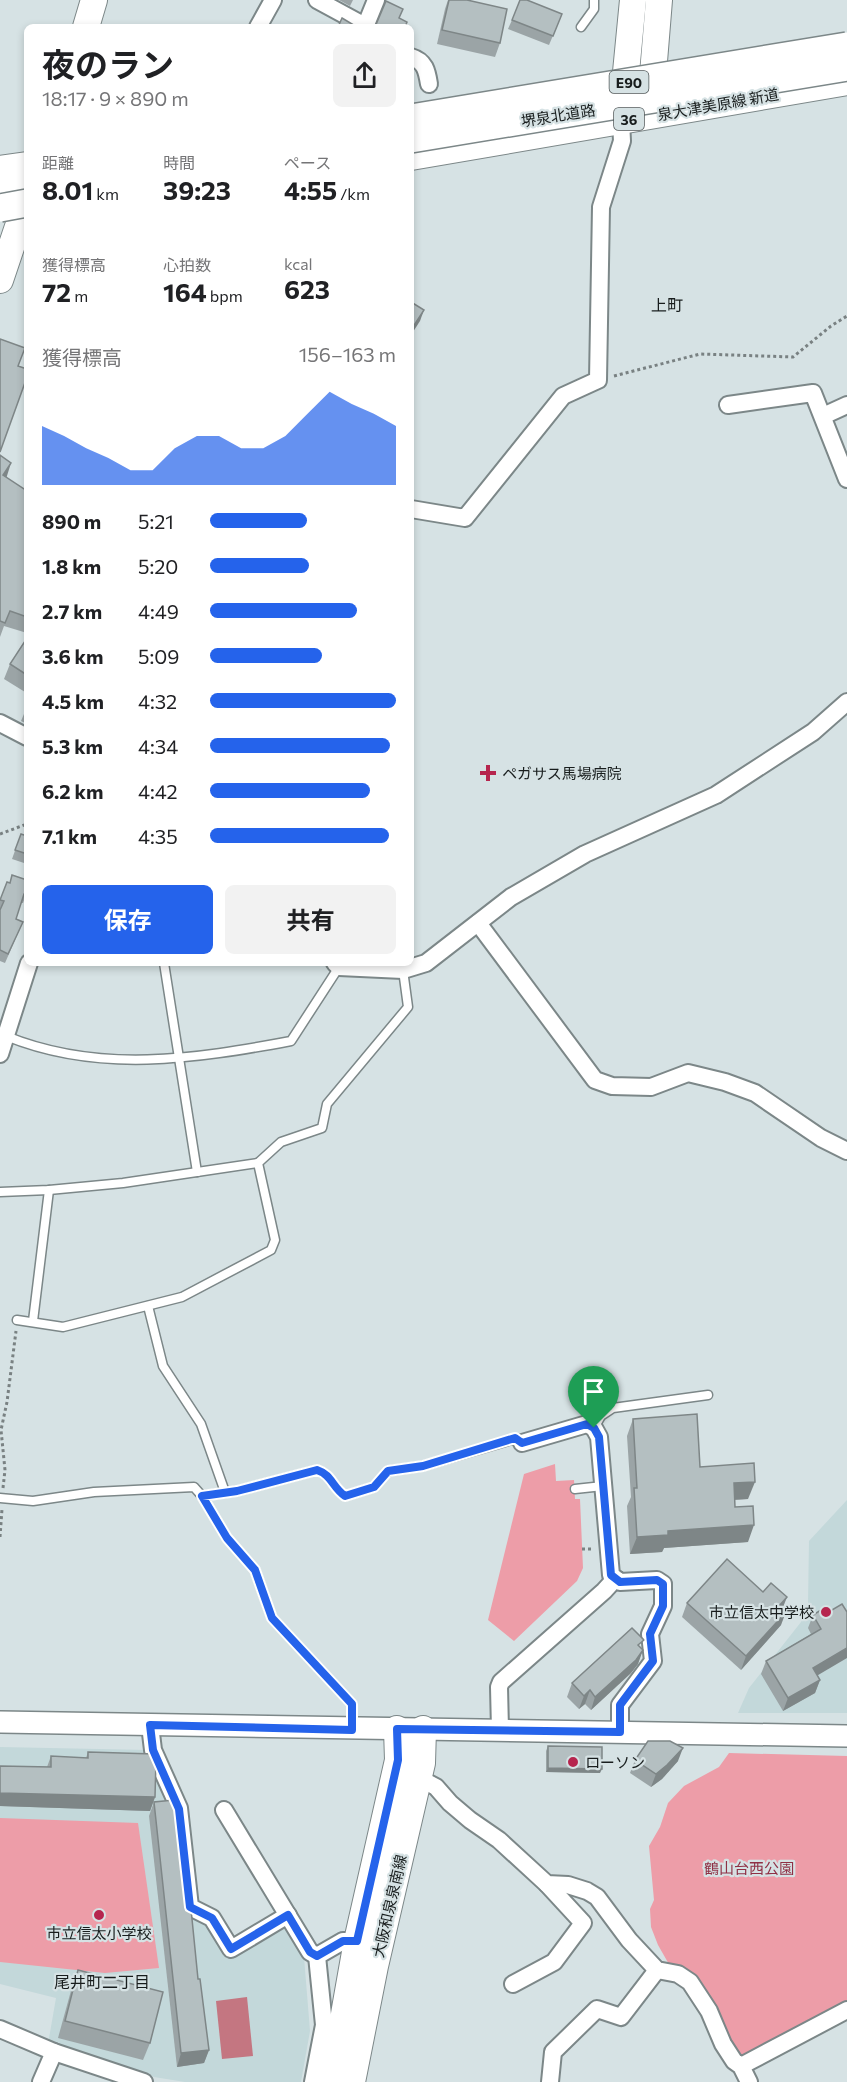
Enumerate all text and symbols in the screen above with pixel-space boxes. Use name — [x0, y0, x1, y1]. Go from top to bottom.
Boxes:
text: 夜のラン — [42, 43, 174, 84]
button: share — [333, 44, 396, 107]
road number: E90 — [610, 71, 648, 93]
street label: 泉大津美原線 新道 — [656, 84, 780, 124]
text: 18:17 · 9 × 890 m — [42, 86, 189, 110]
street label: 堺泉北道路 — [520, 100, 596, 130]
road number: 36 — [614, 108, 644, 130]
text: 距離 — [42, 153, 74, 172]
text: 時間 — [163, 153, 195, 172]
text: ペース — [284, 153, 331, 172]
text: 8.01 — [42, 174, 93, 205]
text: 39:23 — [163, 174, 231, 205]
text: 4:55 — [284, 174, 337, 205]
text: km — [93, 184, 119, 203]
text: /km — [337, 184, 370, 203]
text: kcal — [284, 254, 313, 273]
text: 獲得標高 — [42, 255, 106, 274]
text: 心拍数 — [163, 255, 211, 274]
text: 623 — [284, 273, 330, 304]
text: 72 — [42, 276, 71, 307]
text: 164 — [163, 276, 207, 307]
text: m — [71, 286, 88, 305]
text: bpm — [207, 286, 243, 305]
district label: 上町 — [651, 295, 683, 314]
text: 156–163 m — [299, 342, 396, 366]
text: 獲得標高 — [42, 345, 122, 369]
text: 890 m — [42, 509, 101, 533]
text: 5:21 — [138, 509, 174, 533]
text: 1.8 km — [42, 554, 101, 578]
text: 5:20 — [138, 554, 178, 578]
text: 2.7 km — [42, 599, 102, 623]
text: 4:49 — [138, 599, 179, 623]
text: 3.6 km — [42, 644, 103, 668]
text: 5:09 — [138, 644, 179, 668]
text: 4.5 km — [42, 689, 104, 713]
text: 4:32 — [138, 689, 177, 713]
text: 5.3 km — [42, 734, 103, 758]
text: 4:34 — [138, 734, 178, 758]
marker: ペガサス馬場病院 — [479, 764, 497, 782]
place label: ペガサス馬場病院 — [502, 764, 622, 782]
text: 6.2 km — [42, 779, 103, 803]
text: 4:42 — [138, 779, 178, 803]
text: 7.1 km — [42, 824, 97, 848]
text: 4:35 — [138, 824, 178, 848]
button: 保存 — [42, 885, 213, 954]
button: 共有 — [225, 885, 396, 954]
pin — [568, 1366, 619, 1428]
icon: arrive — [577, 1375, 610, 1408]
place label: 市立信太中学校 — [709, 1603, 814, 1621]
marker: 市立信太中学校 — [819, 1605, 833, 1619]
place label: ローソン — [585, 1753, 645, 1771]
marker: ローソン — [566, 1755, 580, 1769]
street label: 大阪和泉泉南線 — [368, 1853, 410, 1959]
park label: 鶴山台西公園 — [704, 1859, 794, 1877]
marker: 市立信太小学校 — [92, 1908, 106, 1922]
place label: 市立信太小学校 — [46, 1924, 152, 1942]
district label: 尾井町二丁目 — [54, 1972, 150, 1991]

